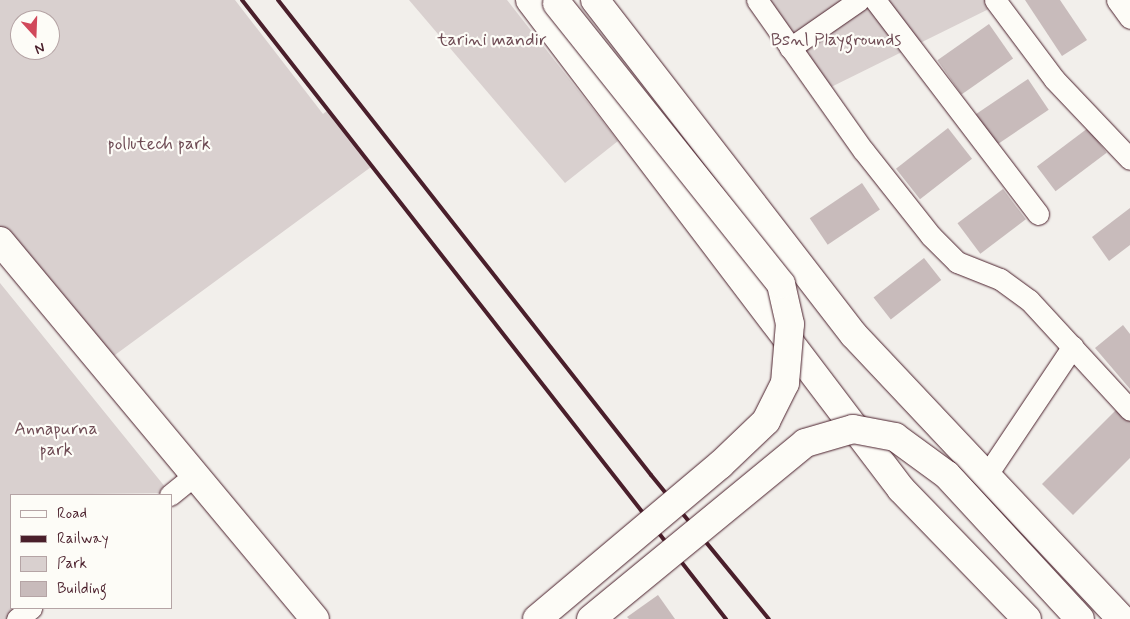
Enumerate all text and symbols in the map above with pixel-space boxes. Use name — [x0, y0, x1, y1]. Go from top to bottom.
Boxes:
north arrow — [10, 10, 60, 60]
park label: tarini mandir — [437, 29, 547, 51]
park label: Bsnl Playgrounds — [770, 29, 902, 51]
text: N — [32, 38, 47, 58]
park label: pollutech park — [107, 133, 211, 155]
park label: Annapurna park — [14, 419, 98, 462]
legend — [10, 494, 172, 609]
text: Road — [57, 504, 87, 524]
text: Railway — [57, 529, 109, 549]
text: Park — [57, 554, 87, 574]
text: Building — [57, 579, 107, 599]

